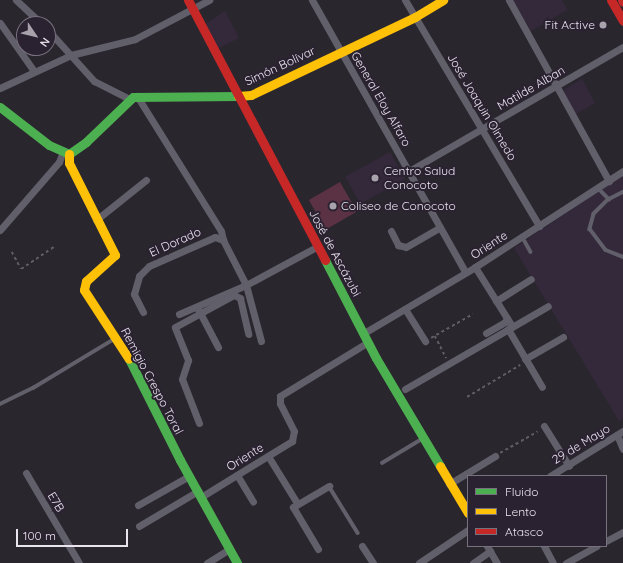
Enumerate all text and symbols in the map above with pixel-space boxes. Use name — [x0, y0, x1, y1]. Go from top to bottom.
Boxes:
north arrow — [16, 16, 56, 56]
place label: Fit Active — [545, 18, 595, 32]
marker: Fit Active — [598, 20, 608, 30]
text: N — [37, 35, 53, 50]
street label: Simón Bolívar — [242, 43, 318, 89]
street label: General Eloy Alfaro — [348, 49, 414, 149]
street label: José Joaquin Olmedo — [444, 51, 520, 163]
street label: Matilde Alban — [495, 63, 567, 113]
place label: Centro Salud Conocoto — [384, 164, 455, 192]
marker: Centro Salud Conocoto — [369, 172, 381, 184]
place label: Coliseo de Conocoto — [341, 199, 456, 213]
marker: Coliseo de Conocoto — [328, 201, 338, 211]
street label: José de Ascázubi — [306, 207, 364, 299]
street label: El Dorado — [147, 224, 203, 260]
street label: Oriente — [468, 228, 510, 262]
street label: Remigio Crespo Toral — [118, 325, 186, 437]
street label: 29 de Mayo — [549, 421, 613, 467]
street label: Oriente — [224, 440, 266, 474]
legend — [467, 475, 607, 547]
text: Fluido — [505, 484, 538, 499]
street label: E7B — [44, 489, 68, 515]
text: Lento — [505, 504, 536, 519]
scale bar — [18, 521, 130, 547]
text: Atasco — [505, 524, 543, 539]
text: 100 m — [23, 528, 56, 543]

